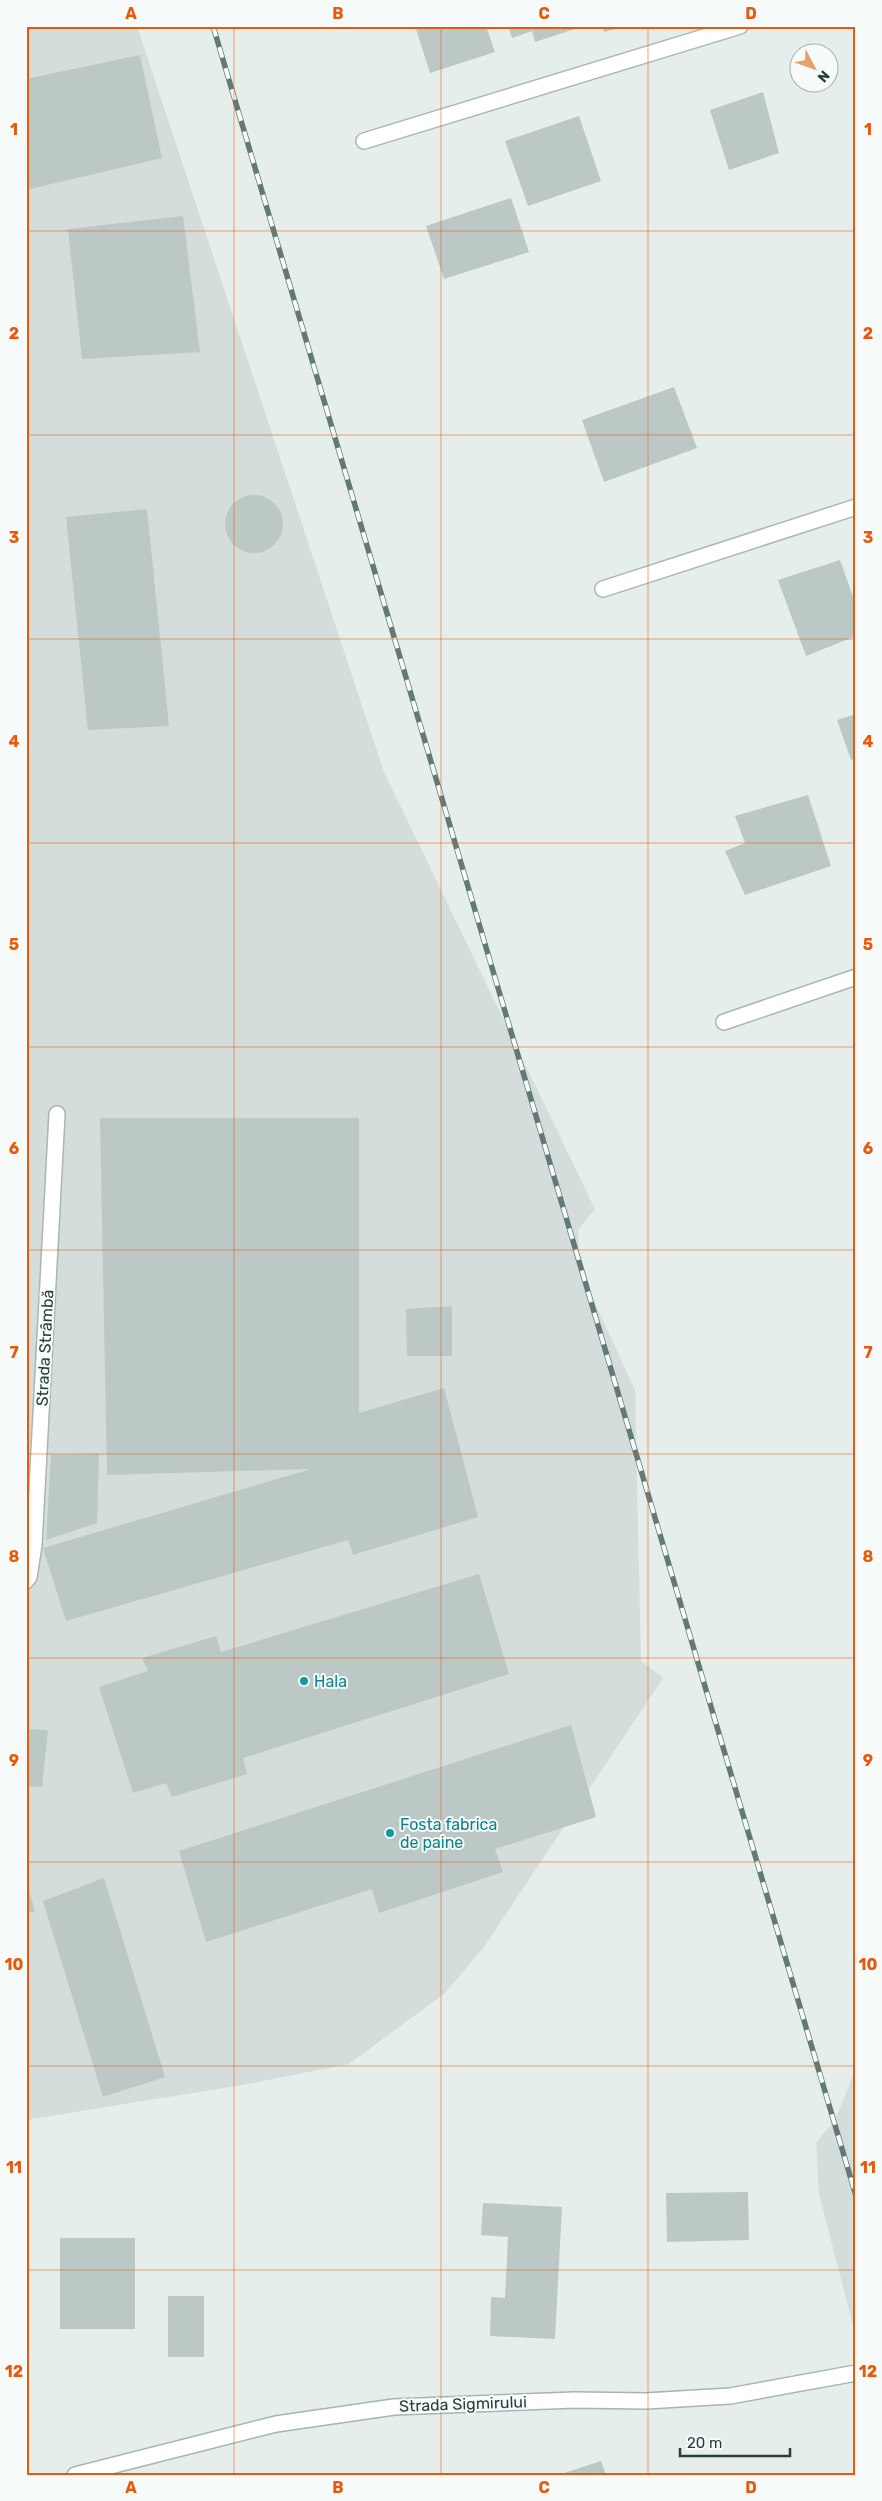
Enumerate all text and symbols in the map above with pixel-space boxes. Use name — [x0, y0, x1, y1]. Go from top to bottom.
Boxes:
text: A — [125, 4, 137, 23]
text: B — [332, 4, 344, 23]
text: C — [538, 4, 550, 23]
text: D — [745, 4, 757, 23]
north arrow — [790, 42, 840, 92]
text: N — [814, 67, 833, 86]
text: 1 — [10, 120, 18, 139]
text: 1 — [864, 120, 872, 139]
text: 2 — [9, 324, 19, 343]
text: 2 — [863, 324, 873, 343]
text: 3 — [9, 528, 19, 547]
text: 3 — [863, 528, 873, 547]
text: 4 — [9, 732, 20, 751]
text: 4 — [863, 732, 874, 751]
text: 5 — [9, 935, 19, 954]
text: 5 — [863, 935, 873, 954]
text: 6 — [9, 1139, 19, 1158]
text: 6 — [863, 1139, 873, 1158]
street label: Strada Strâmbă — [32, 1289, 58, 1407]
text: 7 — [9, 1343, 19, 1362]
text: 7 — [863, 1343, 873, 1362]
text: 8 — [9, 1547, 20, 1566]
text: 8 — [863, 1547, 874, 1566]
place label: Hala — [314, 1672, 347, 1691]
marker: Hala — [298, 1675, 310, 1687]
text: 9 — [9, 1751, 19, 1770]
text: 9 — [863, 1751, 873, 1770]
place label: Fosta fabrica de paine — [400, 1815, 497, 1852]
marker: Fosta fabrica de paine — [384, 1827, 396, 1839]
text: 10 — [5, 1955, 24, 1974]
text: 10 — [859, 1955, 878, 1974]
text: 11 — [6, 2158, 22, 2177]
text: 11 — [860, 2158, 876, 2177]
text: 12 — [5, 2362, 23, 2381]
text: 12 — [859, 2362, 877, 2381]
street label: Strada Sigmirului — [399, 2392, 527, 2416]
scale bar — [680, 2426, 790, 2458]
text: 20 m — [687, 2434, 722, 2452]
text: A — [125, 2478, 137, 2497]
text: B — [332, 2478, 344, 2497]
text: C — [538, 2478, 550, 2497]
text: D — [745, 2478, 757, 2497]

